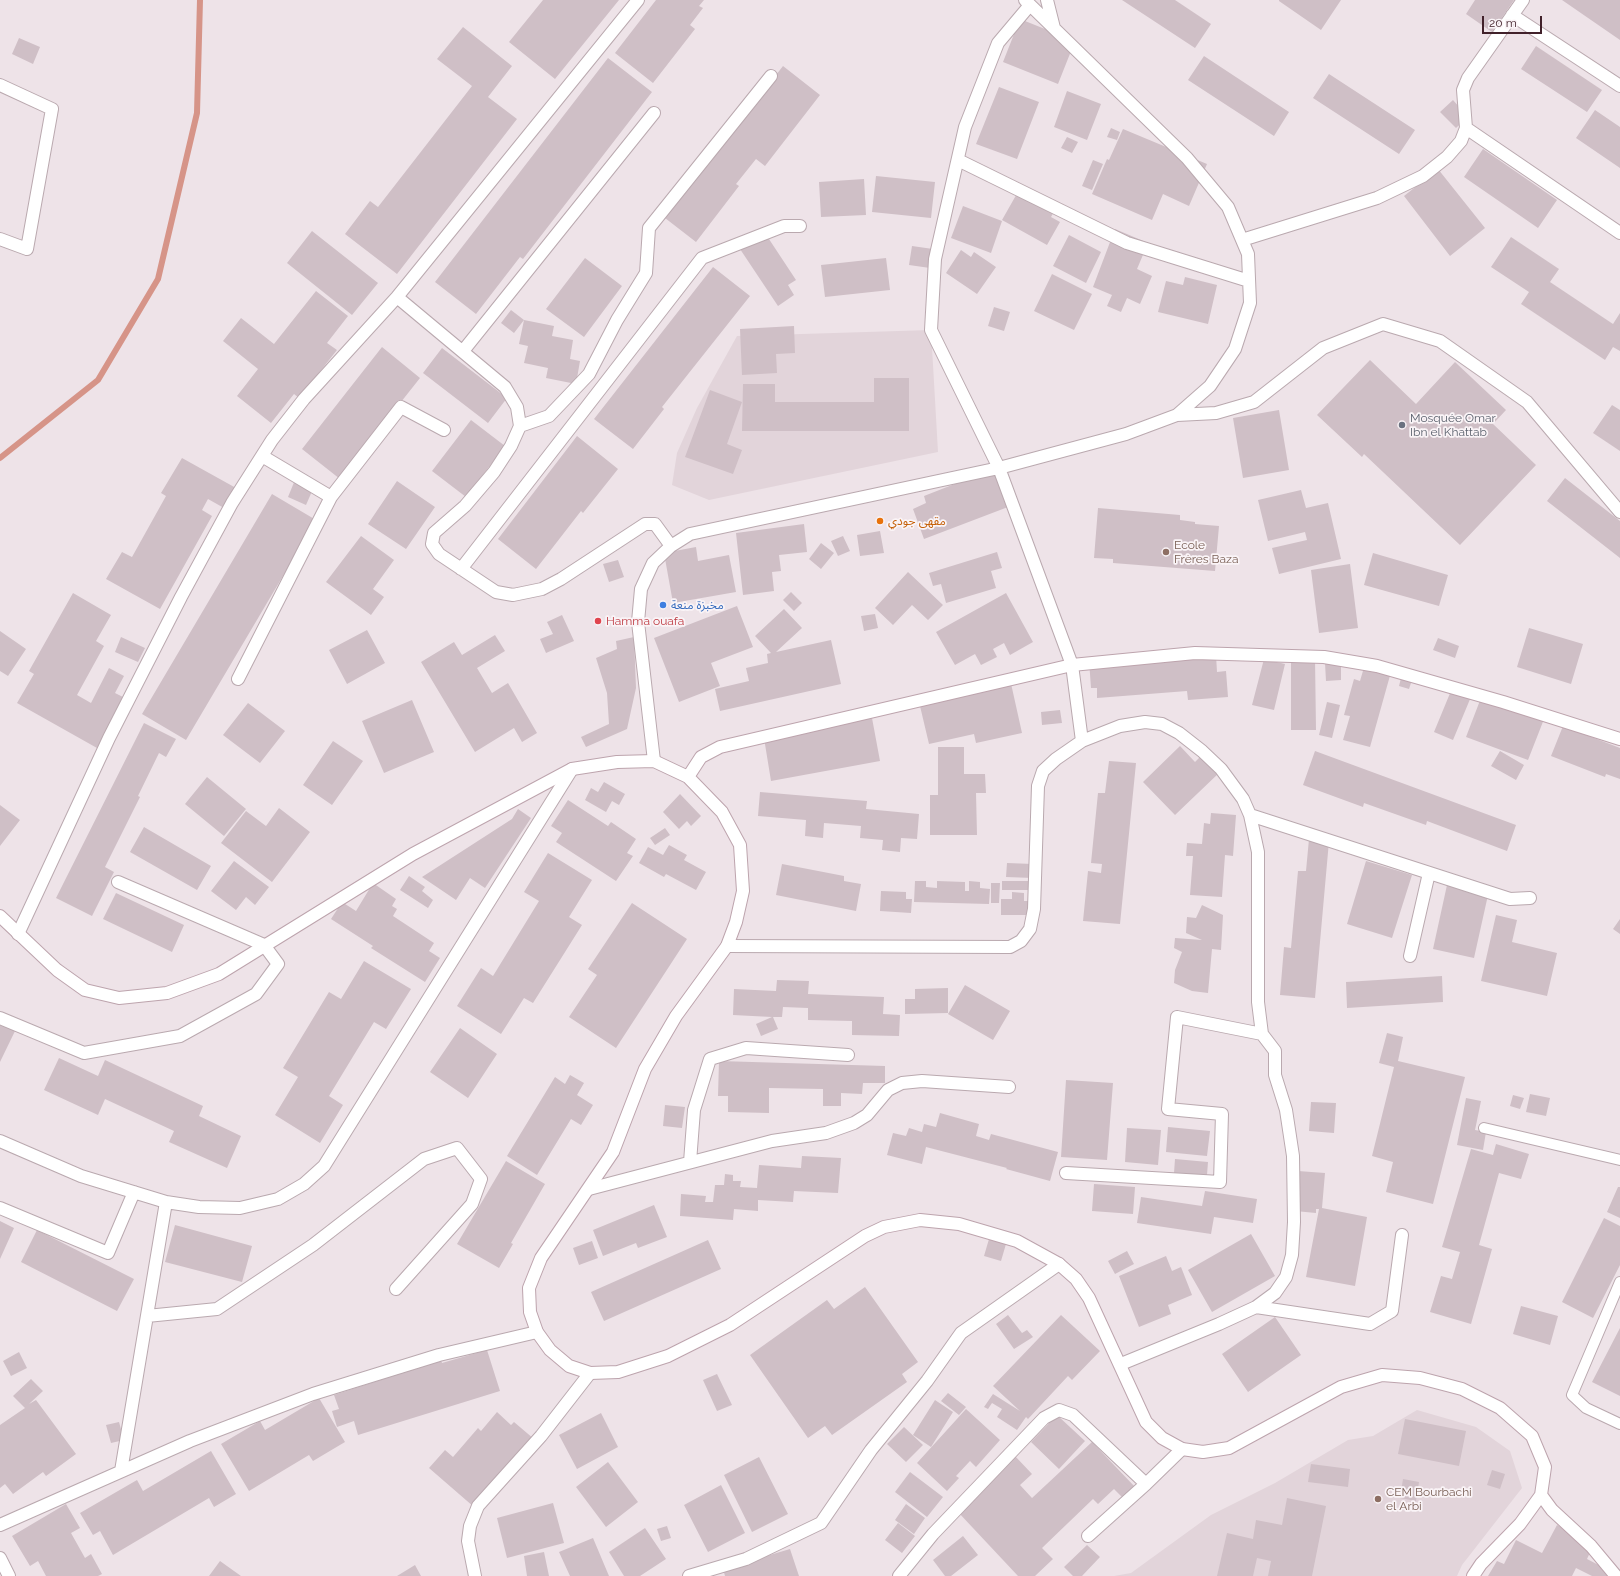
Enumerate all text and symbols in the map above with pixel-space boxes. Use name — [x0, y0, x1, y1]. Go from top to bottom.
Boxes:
scale bar — [1484, 8, 1544, 34]
text: 20 m — [1489, 16, 1517, 30]
place label: Mosquée Omar Ibn el Khattab — [1410, 411, 1496, 439]
marker: Mosquée Omar Ibn el Khattab — [1397, 420, 1407, 430]
place label: مقهى جودي — [888, 514, 946, 528]
marker: مقهى جودي — [875, 516, 885, 526]
place label: Ecole Frères Baza — [1174, 538, 1239, 566]
marker: Ecole Frères Baza — [1161, 547, 1171, 557]
place label: مخبزة منعة — [671, 598, 724, 612]
marker: مخبزة منعة — [658, 600, 668, 610]
place label: Hamma ouafa — [606, 614, 684, 628]
marker: Hamma ouafa — [593, 616, 603, 626]
place label: CEM Bourbachi el Arbi — [1386, 1485, 1472, 1513]
marker: CEM Bourbachi el Arbi — [1373, 1494, 1383, 1504]

